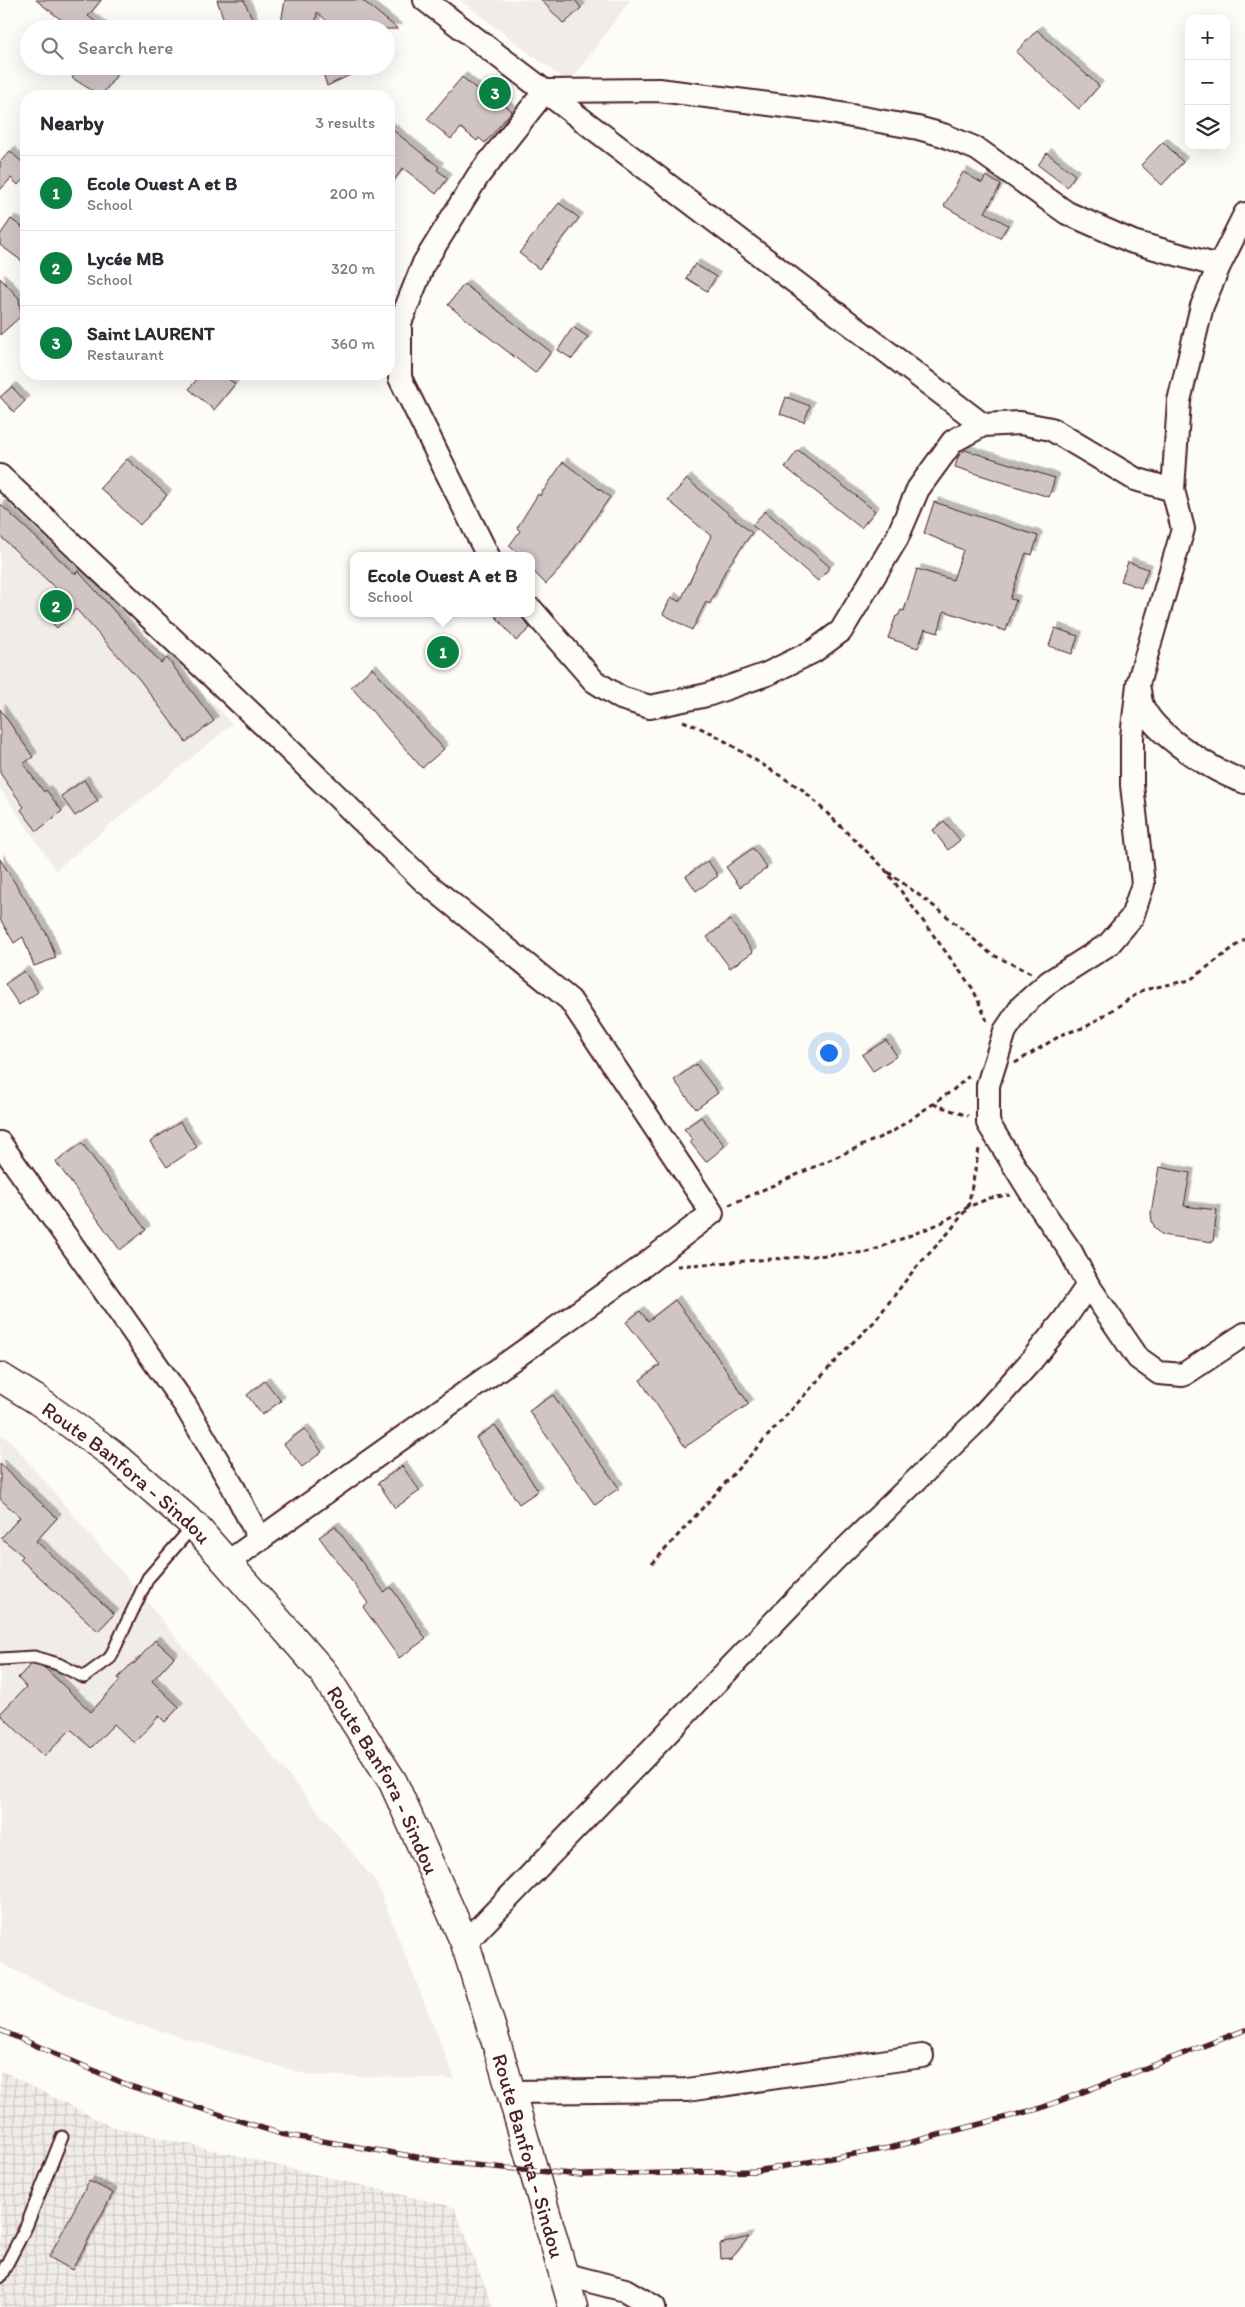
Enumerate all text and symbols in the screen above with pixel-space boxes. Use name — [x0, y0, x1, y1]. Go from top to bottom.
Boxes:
map controls — [1185, 15, 1230, 150]
button: + — [1185, 15, 1230, 60]
search box — [20, 20, 395, 75]
icon: search — [38, 34, 66, 62]
text: Search here — [78, 36, 173, 59]
button: − — [1185, 60, 1230, 105]
pin: 3 — [479, 74, 511, 112]
button: layers — [1185, 105, 1230, 150]
text: Nearby — [40, 110, 104, 135]
text: 3 results — [315, 113, 375, 132]
text: Ecole Ouest A et B — [87, 172, 237, 195]
text: 1 — [52, 184, 60, 203]
text: 200 m — [330, 184, 375, 203]
text: School — [87, 195, 133, 214]
text: Lycée MB — [87, 247, 164, 270]
text: 2 — [52, 259, 60, 278]
text: 320 m — [331, 259, 375, 278]
text: School — [87, 270, 133, 289]
text: Saint LAURENT — [87, 322, 215, 345]
text: 3 — [52, 334, 60, 353]
text: 360 m — [331, 334, 375, 353]
text: Restaurant — [87, 345, 164, 364]
popup — [350, 552, 535, 617]
text: Ecole Ouest A et B — [367, 564, 518, 587]
pin: 2 — [40, 587, 72, 625]
text: School — [367, 587, 413, 606]
pin: 1 — [427, 633, 459, 671]
your location — [816, 1040, 842, 1066]
street label: Route Banfora - Sindou — [38, 1395, 217, 1549]
street label: Route Banfora - Sindou — [322, 1681, 445, 1878]
street label: Route Banfora - Sindou — [488, 2050, 571, 2261]

